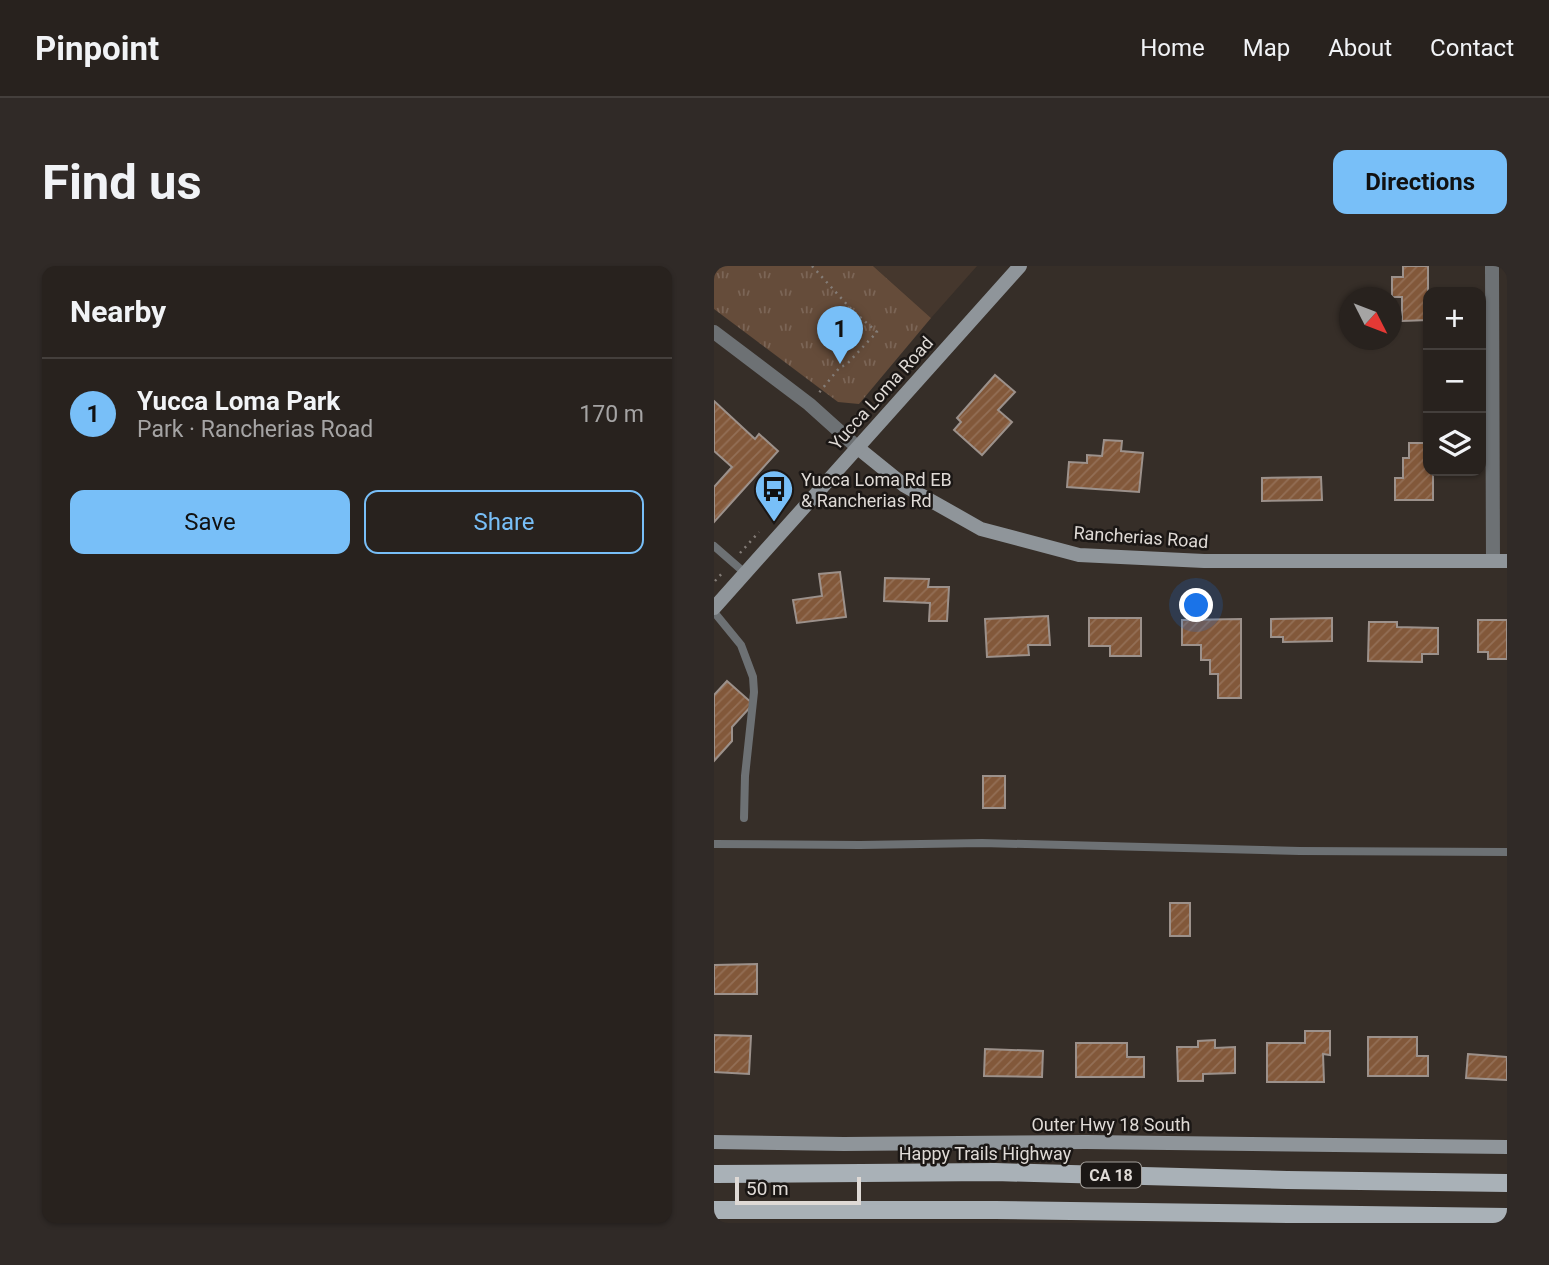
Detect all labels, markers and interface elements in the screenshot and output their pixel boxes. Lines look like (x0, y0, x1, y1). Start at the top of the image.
text: Pinpoint (35, 29, 159, 68)
text: Home (1140, 34, 1205, 62)
text: Map (1243, 34, 1290, 62)
text: About (1328, 34, 1392, 62)
text: Contact (1430, 34, 1514, 62)
button: Directions (1333, 150, 1507, 214)
text: Find us (42, 154, 202, 211)
north arrow (1339, 287, 1402, 350)
map controls (1423, 287, 1486, 476)
button: + (1423, 287, 1486, 350)
text: Nearby (70, 294, 166, 329)
pin: 1 (817, 306, 863, 364)
street label: Yucca Loma Road (825, 332, 937, 454)
button: − (1423, 350, 1486, 413)
text: Yucca Loma Park (137, 386, 340, 416)
text: 1 (86, 401, 100, 428)
text: 170 m (579, 401, 644, 428)
button: layers (1423, 413, 1486, 476)
text: Park · Rancherias Road (137, 416, 373, 443)
bus stop icon: Yucca Loma Rd EB & Rancherias Rd (753, 468, 795, 523)
place label: Yucca Loma Rd EB & Rancherias Rd (801, 469, 952, 511)
button: Save (70, 490, 350, 554)
button: Share (364, 490, 644, 554)
street label: Rancherias Road (1073, 522, 1209, 552)
your location (1179, 588, 1213, 622)
street label: Outer Hwy 18 South (1031, 1114, 1191, 1135)
street label: Happy Trails Highway (899, 1143, 1072, 1164)
road number: CA 18 (1081, 1163, 1141, 1188)
scale bar (735, 1174, 861, 1206)
text: 50 m (746, 1177, 789, 1200)

